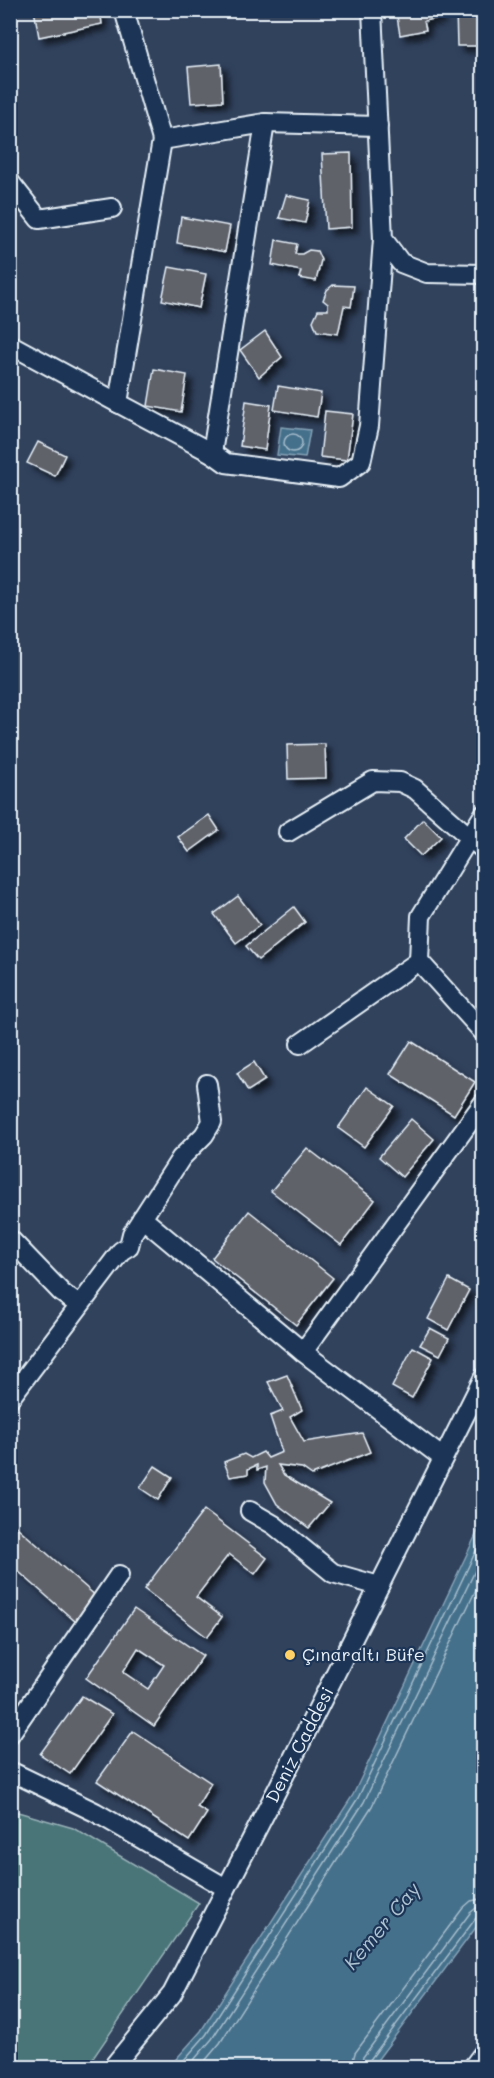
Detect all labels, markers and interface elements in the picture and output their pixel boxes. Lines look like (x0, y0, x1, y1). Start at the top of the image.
place label: Çınaraltı Büfe (302, 1642, 425, 1666)
marker: Çınaraltı Büfe (283, 1648, 297, 1662)
street label: Deniz Caddesi (260, 1682, 339, 1807)
water label: Kemer Cay (337, 1876, 426, 1974)

